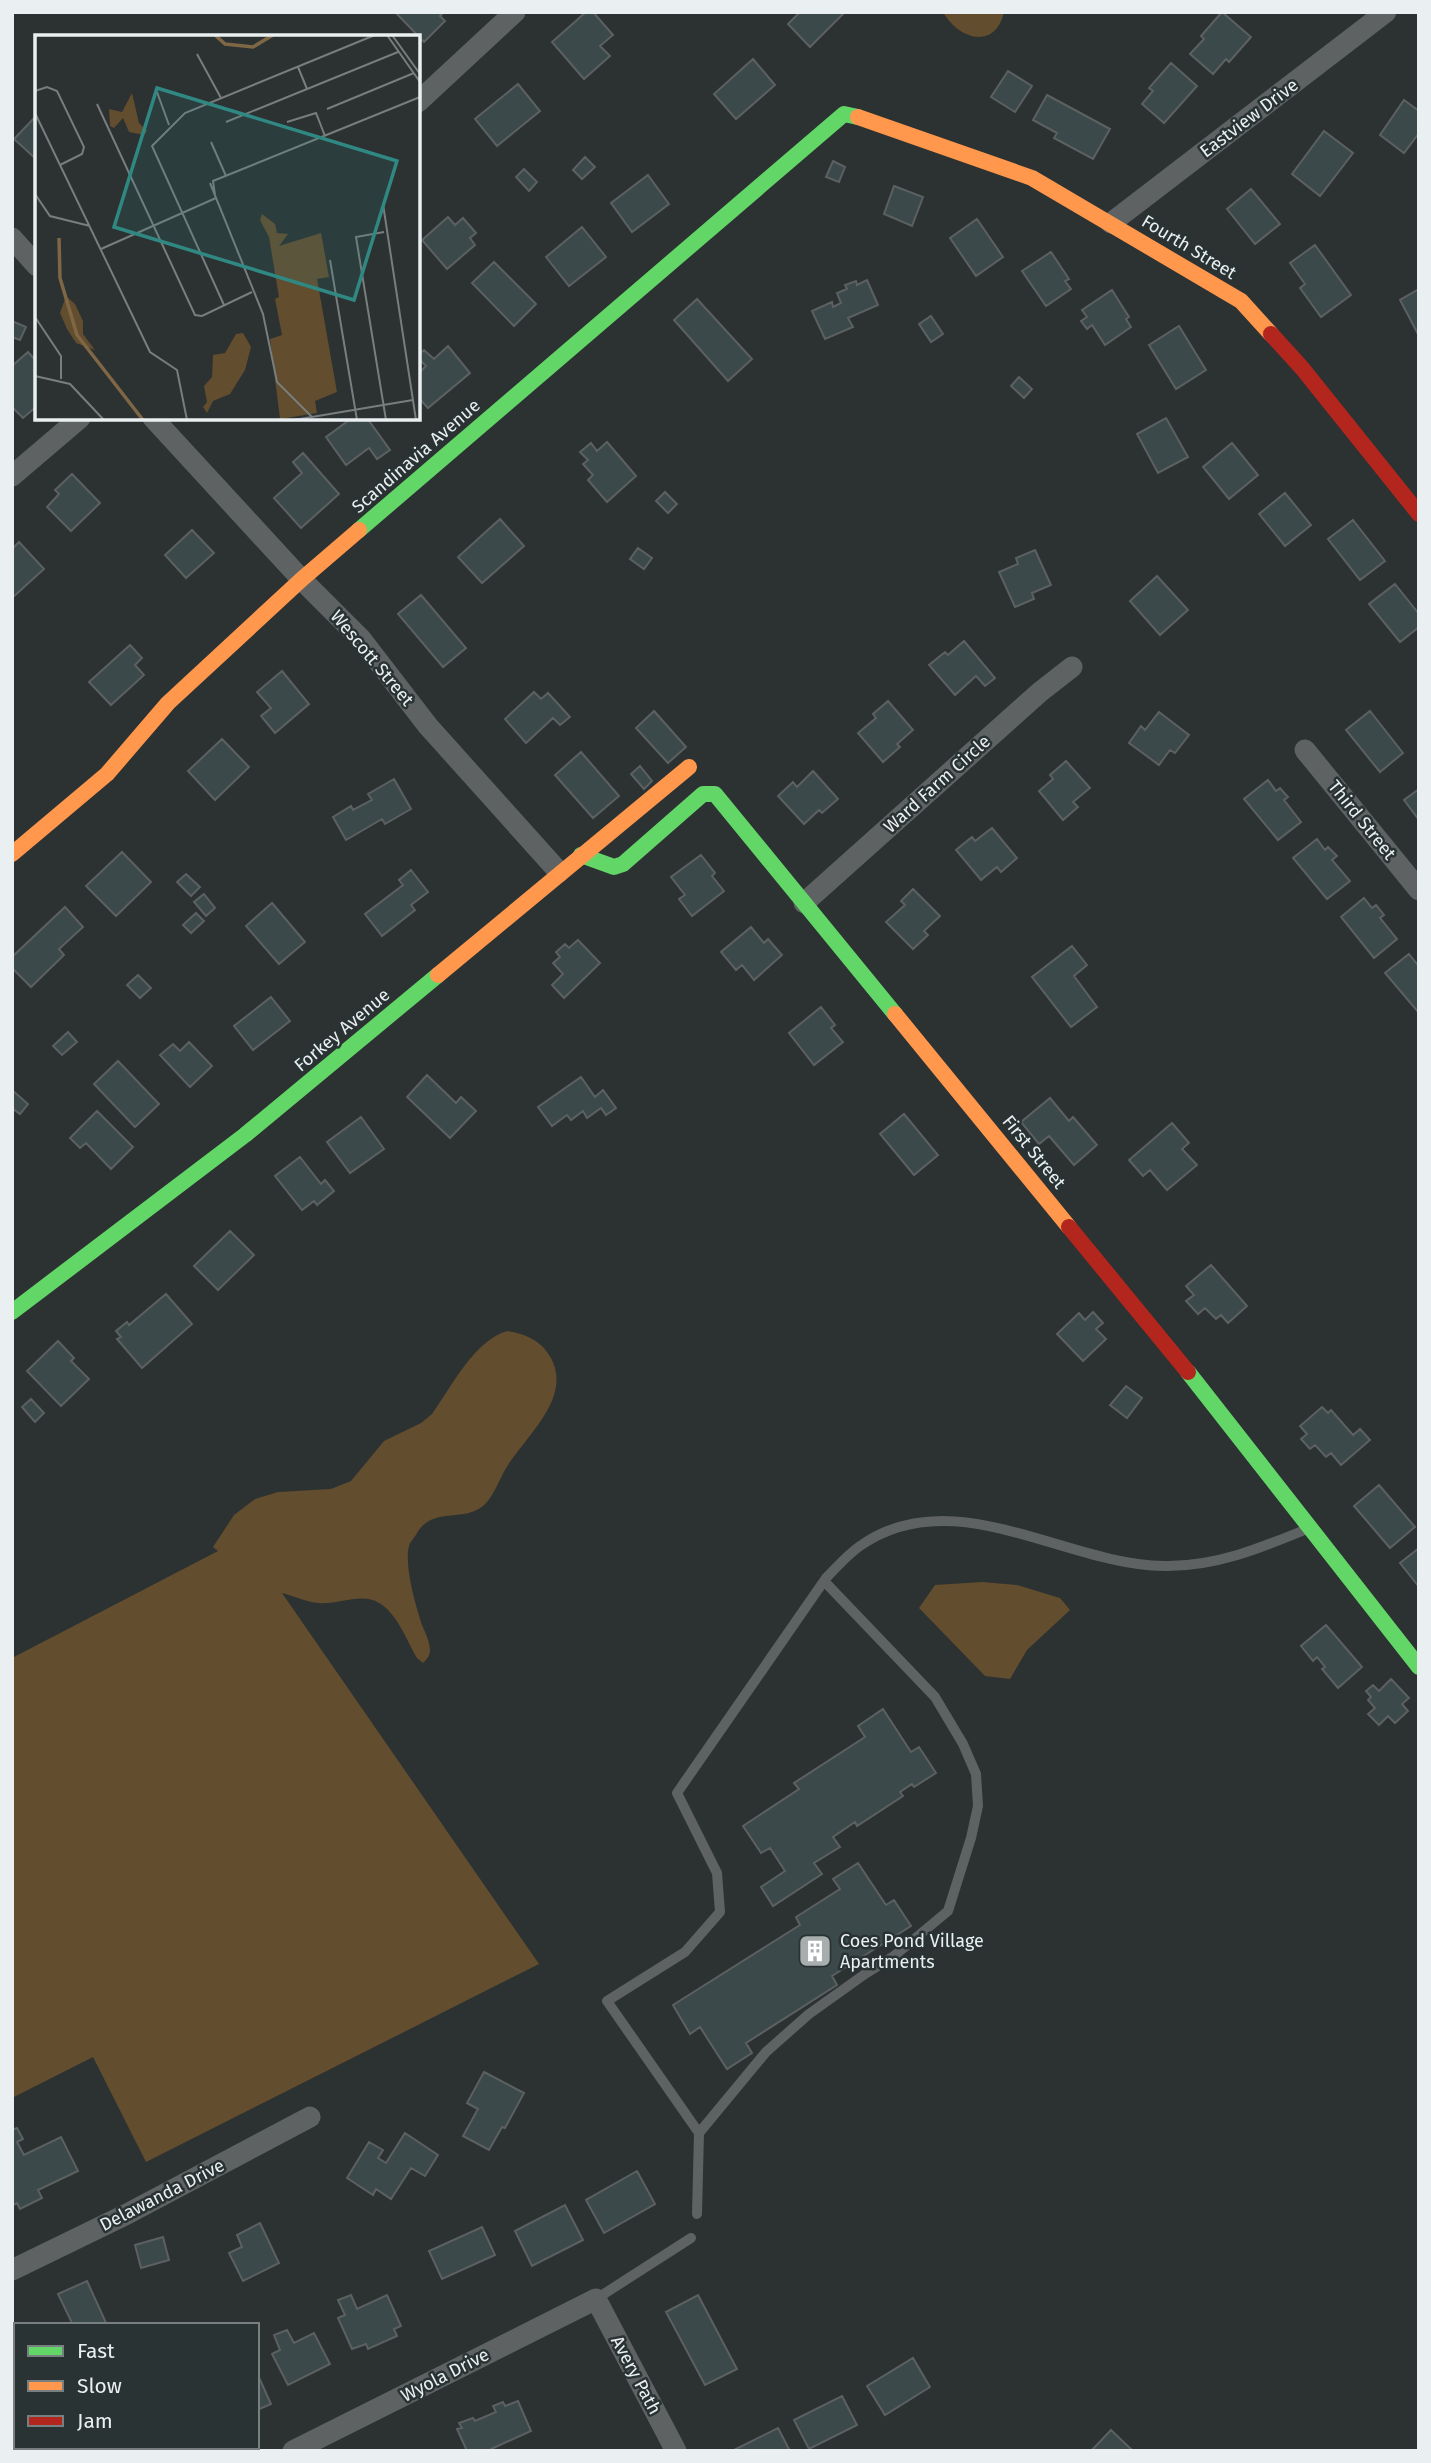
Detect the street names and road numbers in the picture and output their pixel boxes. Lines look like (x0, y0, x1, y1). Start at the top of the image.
street label: Eastview Drive (1195, 74, 1303, 162)
street label: Fourth Street (1138, 210, 1241, 284)
street label: Scandinavia Avenue (347, 394, 485, 518)
street label: Wescott Street (326, 606, 419, 711)
street label: Ward Farm Circle (879, 730, 995, 838)
street label: Third Street (1323, 776, 1401, 864)
street label: Forkey Avenue (290, 984, 394, 1076)
street label: First Street (998, 1111, 1071, 1194)
street label: Delawanda Drive (96, 2154, 228, 2236)
street label: Avery Path (606, 2332, 666, 2418)
street label: Wyola Drive (397, 2343, 493, 2407)

